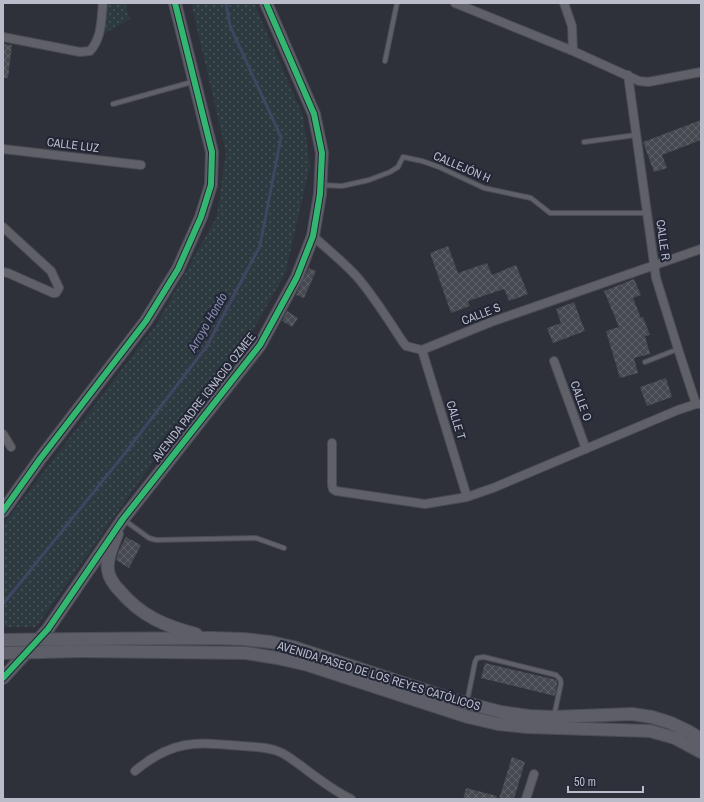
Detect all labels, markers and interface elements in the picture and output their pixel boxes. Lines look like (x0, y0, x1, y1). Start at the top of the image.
street label: CALLE LUZ (46, 134, 100, 156)
street label: CALLEJÓN H (431, 148, 493, 186)
street label: CALLE R (652, 219, 674, 261)
water label: Arroyo Hondo (183, 289, 231, 356)
street label: CALLE S (459, 299, 503, 329)
street label: AVENIDA PADRE IGNACIO OZMEE (148, 329, 260, 466)
street label: CALLE O (566, 379, 596, 424)
street label: CALLE T (443, 399, 469, 441)
street label: AVENIDA PASEO DE LOS REYES CATÓLICOS (275, 637, 483, 715)
scale bar (568, 768, 643, 794)
text: 50 m (574, 774, 596, 790)

